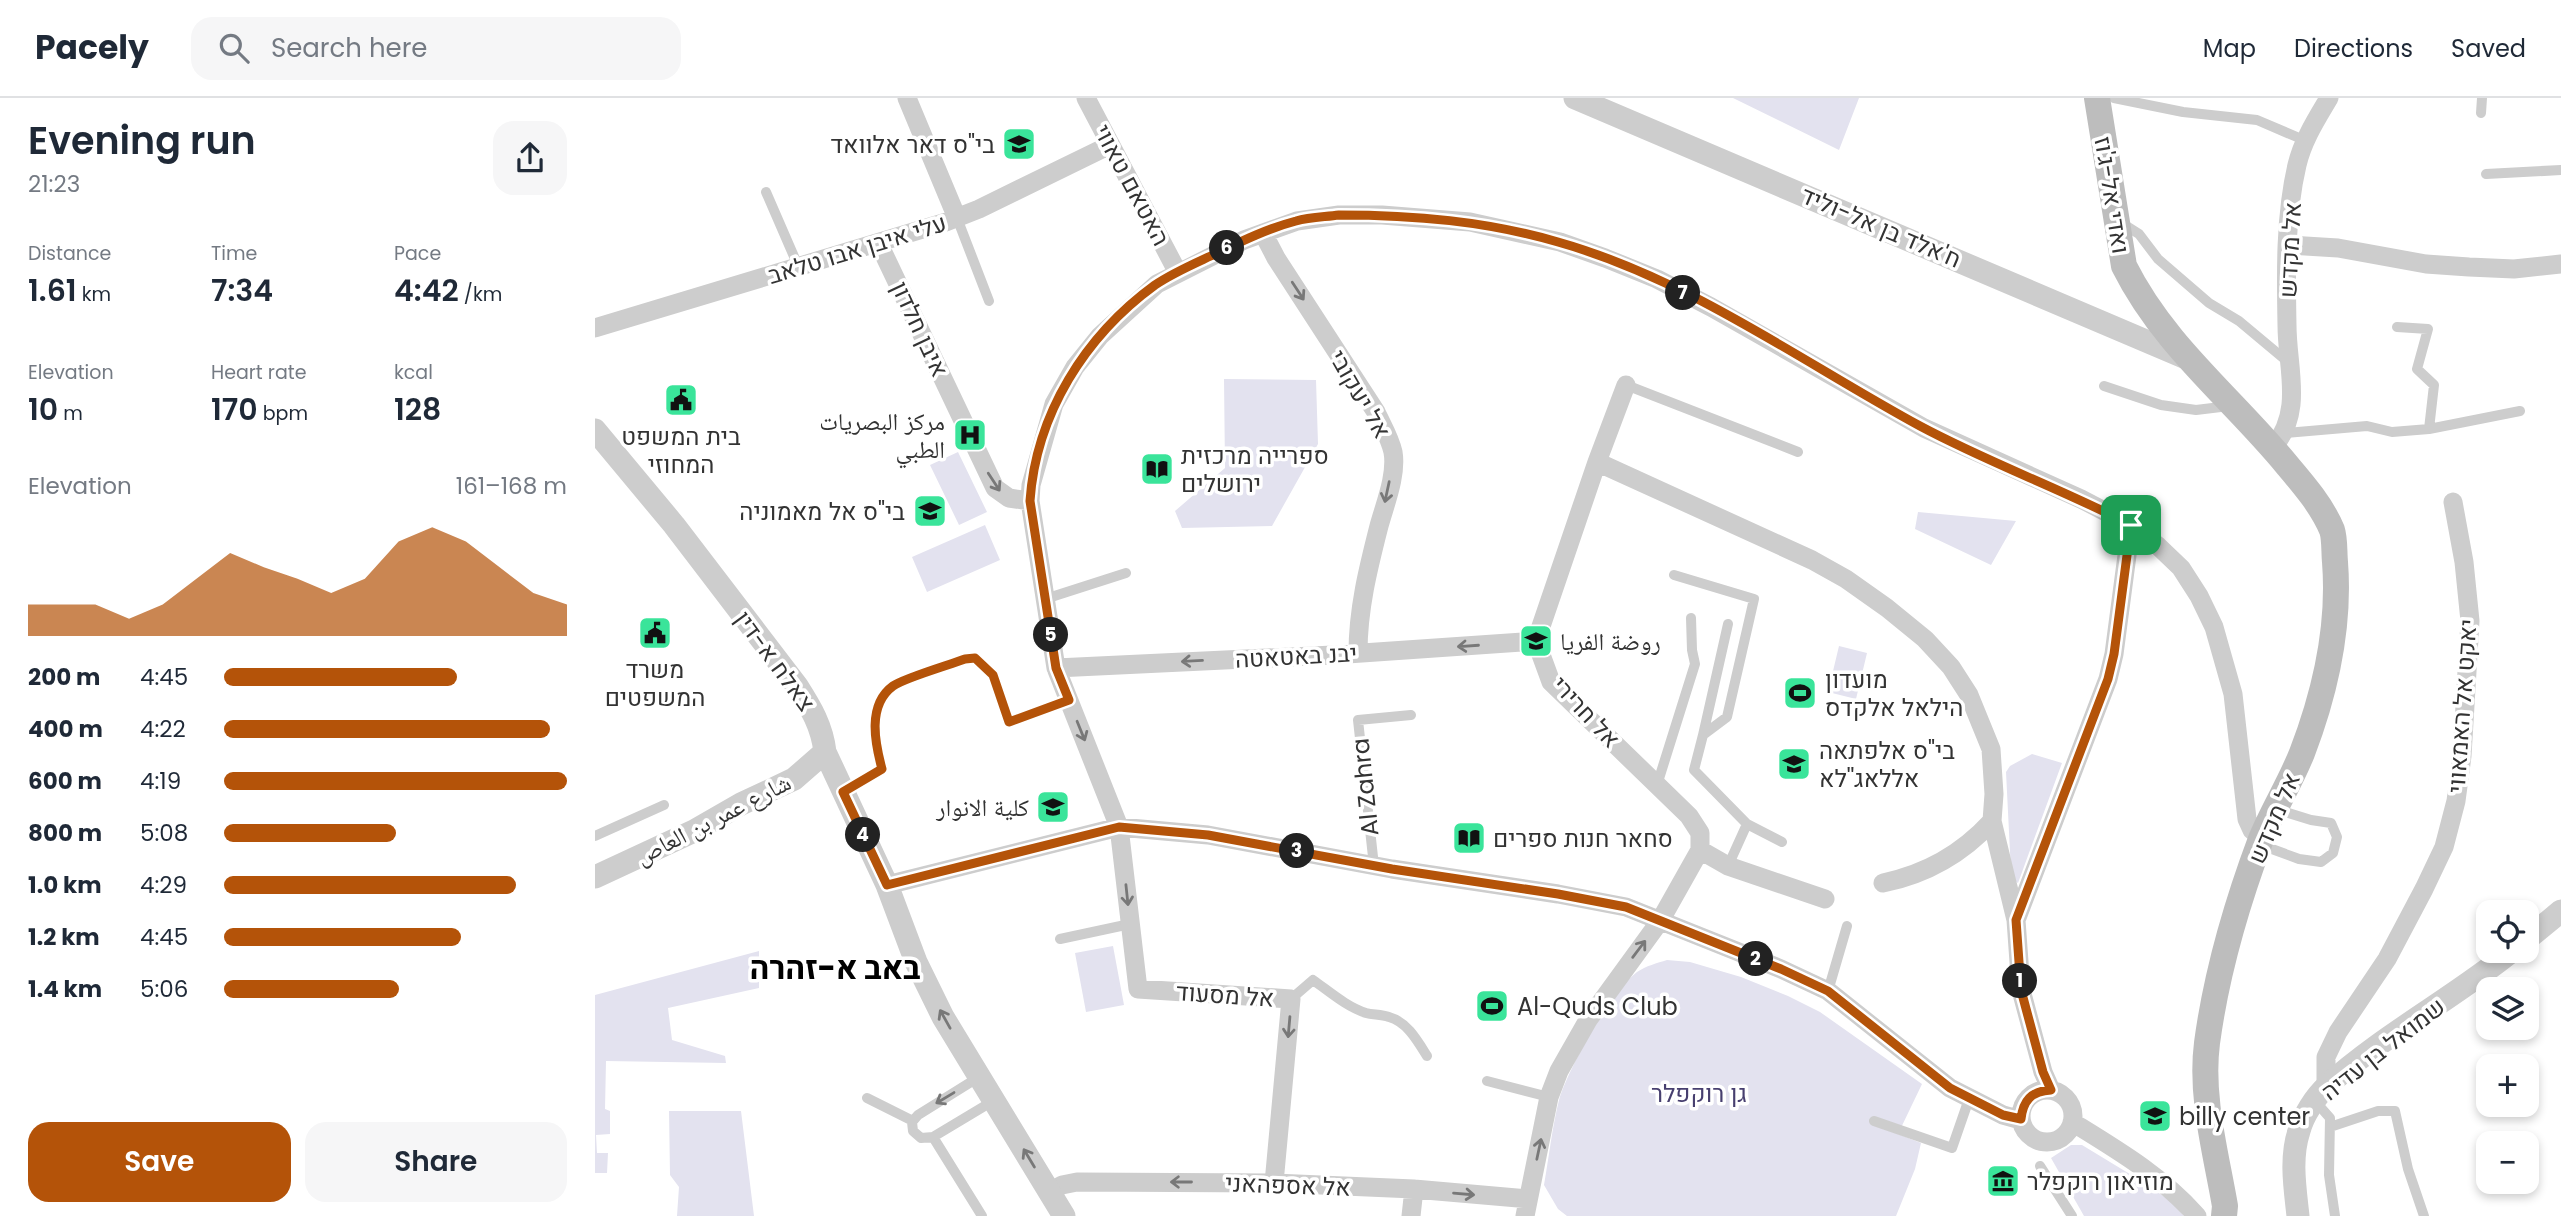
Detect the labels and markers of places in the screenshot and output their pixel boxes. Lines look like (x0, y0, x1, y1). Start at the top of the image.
school or university icon: בי"ס דאר אלוואד (1000, 125, 1038, 163)
place label: בי"ס דאר אלוואד (831, 128, 995, 161)
pin: 6 (1209, 230, 1245, 266)
pin: 7 (1665, 276, 1701, 310)
public building icon: בית המשפט המחוזי (662, 381, 700, 419)
place label: مركز البصريات الطبي (819, 405, 945, 469)
hospital icon: مركز البصريات الطبي (951, 416, 989, 454)
place label: בית המשפט המחוזי (621, 420, 741, 481)
place label: ספרייה מרכזית ירושלים (1181, 439, 1329, 500)
library icon: ספרייה מרכזית ירושלים (1138, 450, 1176, 488)
school or university icon: בי"ס אל מאמוניה (911, 492, 949, 530)
place label: בי"ס אל מאמוניה (739, 495, 905, 528)
pin (2101, 495, 2161, 555)
public building icon: משרד המשפטים (636, 614, 674, 652)
pin: 5 (1033, 618, 1069, 652)
school or university icon: روضة الفريا (1517, 622, 1555, 660)
place label: روضة الفريا (1560, 625, 1661, 658)
place label: משרד המשפטים (605, 653, 705, 714)
place label: מועדון הילאל אלקדס (1825, 663, 1963, 724)
sports icon: מועדון הילאל אלקדס (1781, 674, 1819, 712)
place label: בי"ס אלפתאה אללאג''לא (1819, 734, 1955, 795)
school or university icon: בי"ס אלפתאה אללאג''לא (1775, 745, 1813, 783)
school or university icon: كلية الانوار (1034, 788, 1072, 826)
place label: كلية الانوار (935, 791, 1029, 824)
pin: 4 (845, 818, 881, 852)
library icon: סחאר חנות ספרים (1450, 819, 1488, 857)
place label: סחאר חנות ספרים (1493, 822, 1673, 855)
pin: 3 (1279, 834, 1315, 868)
pin: 2 (1739, 942, 1773, 976)
pin: 1 (2003, 964, 2037, 998)
sports icon: Al-Quds Club (1473, 987, 1511, 1025)
place label: Al-Quds Club (1517, 990, 1678, 1023)
school or university icon: billy center (2136, 1097, 2174, 1135)
place label: billy center (2179, 1100, 2310, 1133)
museum icon: מוזיאון רוקפלר (1984, 1162, 2022, 1200)
place label: מוזיאון רוקפלר (2027, 1165, 2174, 1198)

